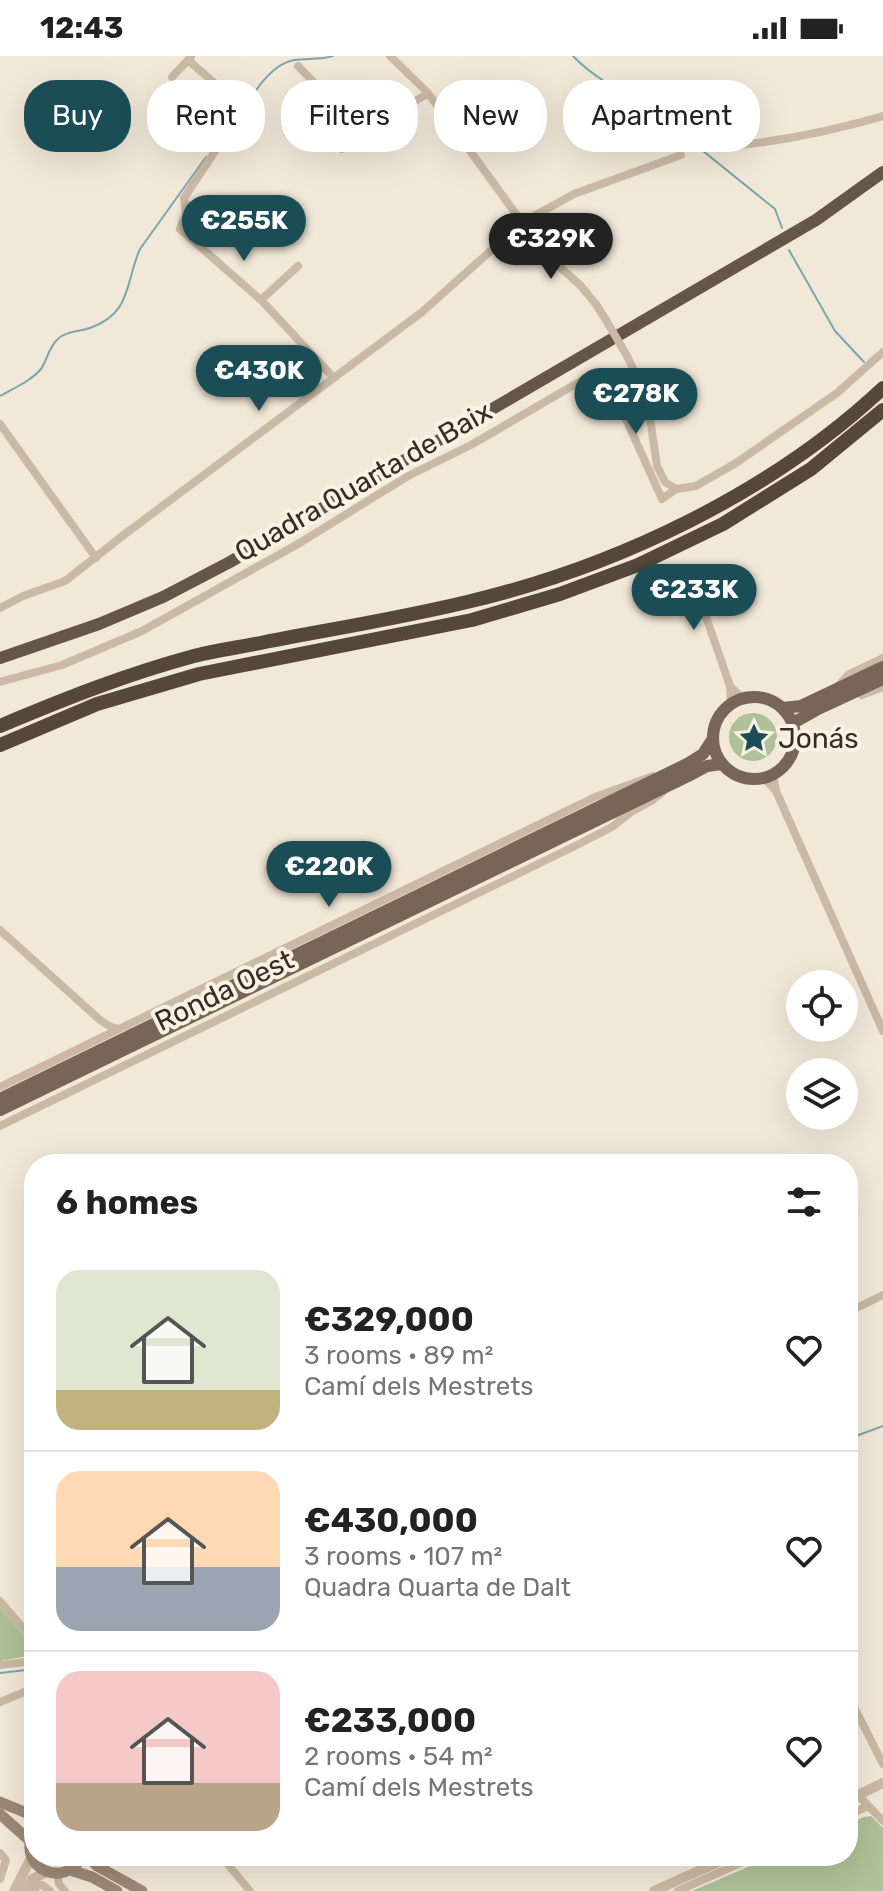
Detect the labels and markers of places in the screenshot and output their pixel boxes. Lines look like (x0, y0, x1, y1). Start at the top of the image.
pin: €255K (188, 195, 300, 263)
pin: €329K (495, 213, 607, 281)
pin: €430K (203, 345, 315, 413)
pin: €278K (580, 368, 692, 436)
pin: €233K (638, 564, 750, 632)
place icon: Jonás (737, 721, 771, 755)
place label: Jonás (778, 722, 859, 755)
pin: €220K (273, 841, 385, 909)

